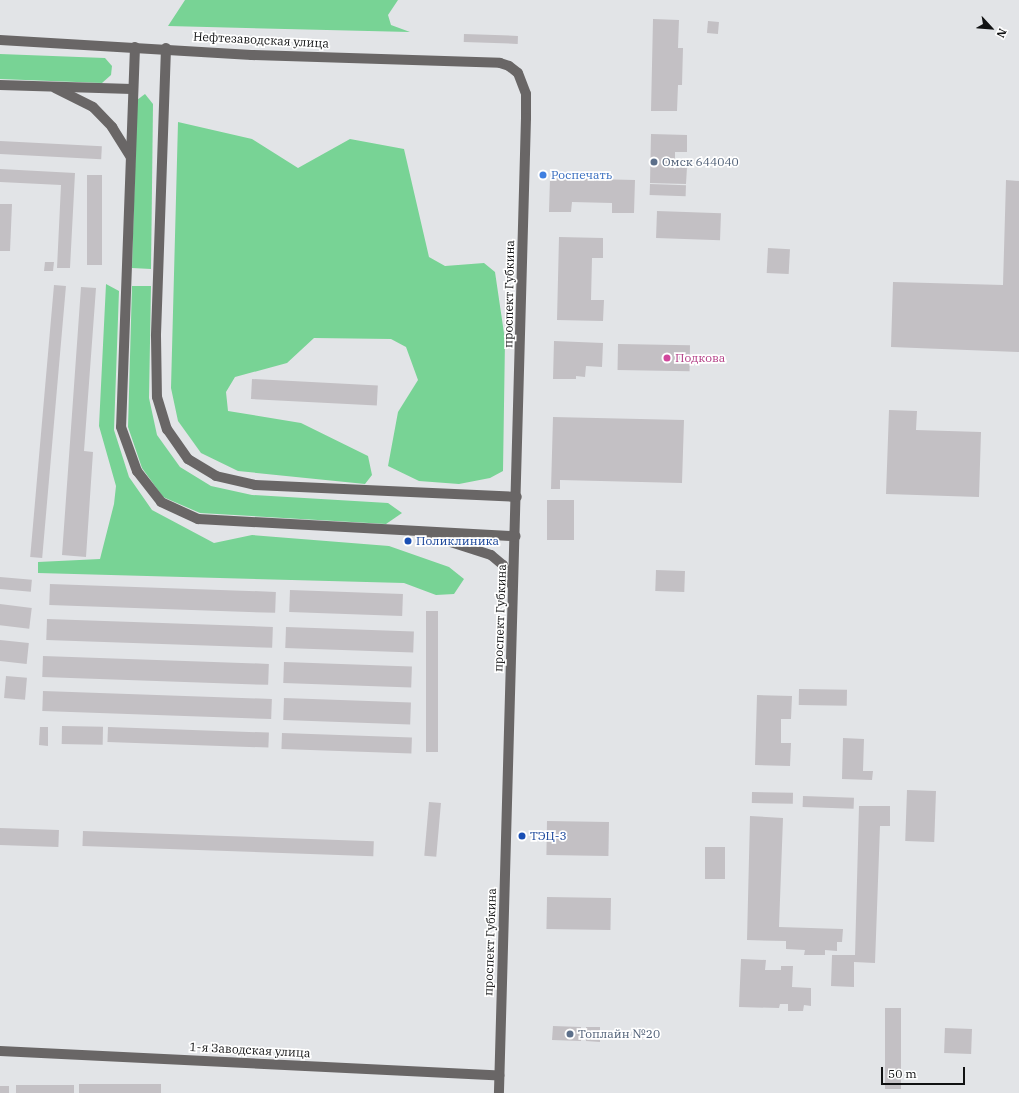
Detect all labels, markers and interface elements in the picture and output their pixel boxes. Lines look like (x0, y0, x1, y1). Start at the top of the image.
north arrow (971, 8, 1011, 48)
text: N (994, 26, 1010, 40)
street label: Нефтезаводская улица (193, 29, 329, 51)
place label: Омск 644040 (662, 155, 739, 169)
marker: Омск 644040 (649, 157, 659, 167)
place label: Роспечать (551, 168, 612, 182)
marker: Роспечать (538, 170, 548, 180)
street label: проспект Губкина (501, 240, 517, 348)
place label: Подкова (675, 351, 725, 365)
marker: Подкова (662, 353, 672, 363)
place label: Поликлиника (416, 534, 499, 548)
marker: Поликлиника (403, 536, 413, 546)
street label: проспект Губкина (491, 564, 509, 672)
place label: ТЭЦ-3 (530, 829, 567, 843)
marker: ТЭЦ-3 (517, 831, 527, 841)
street label: проспект Губкина (481, 888, 499, 996)
place label: Топлайн №20 (578, 1027, 660, 1041)
marker: Топлайн №20 (565, 1029, 575, 1039)
street label: 1-я Заводская улица (189, 1040, 311, 1060)
scale bar (883, 1059, 967, 1085)
text: 50 m (888, 1066, 917, 1081)

